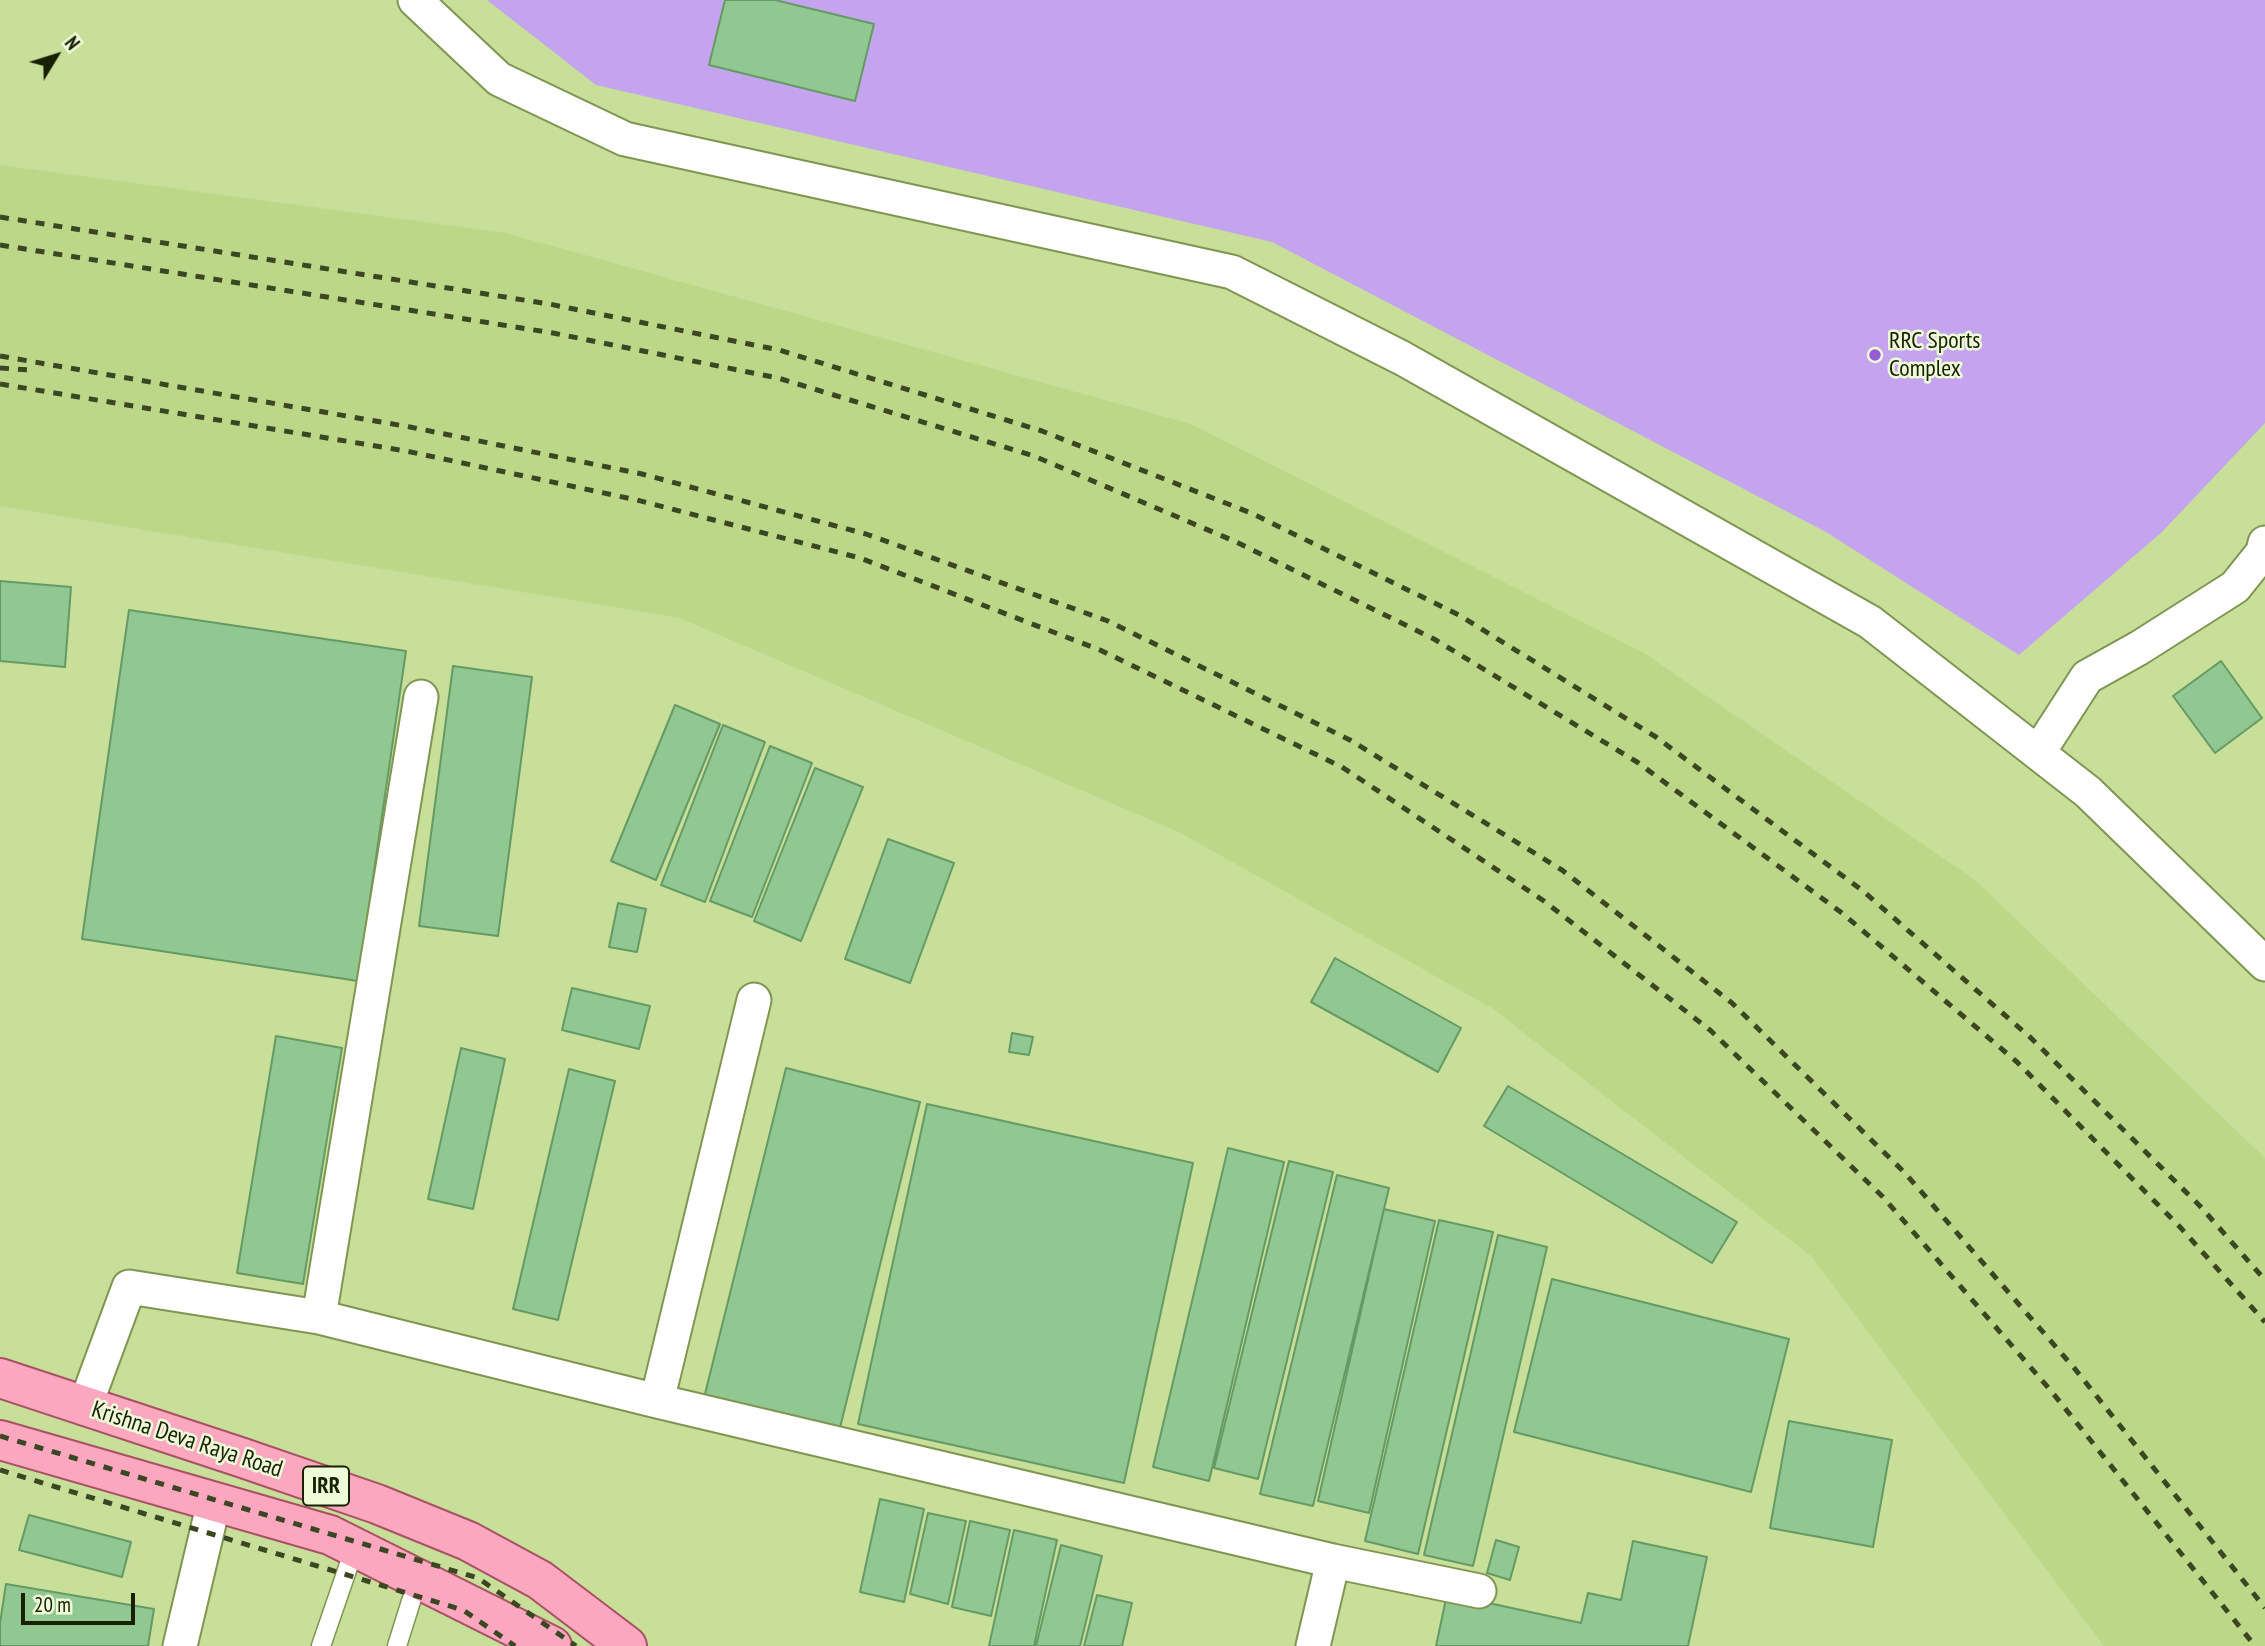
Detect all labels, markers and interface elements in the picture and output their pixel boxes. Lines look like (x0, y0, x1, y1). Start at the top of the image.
north arrow (21, 21, 91, 91)
text: N (60, 32, 85, 54)
place label: RRC Sports Complex (1889, 327, 1980, 383)
marker: RRC Sports Complex (1867, 347, 1883, 363)
street label: Krishna Deva Raya Road (88, 1396, 286, 1484)
road number: IRR (303, 1466, 349, 1506)
scale bar (24, 1580, 138, 1624)
text: 20 m (34, 1591, 71, 1618)

